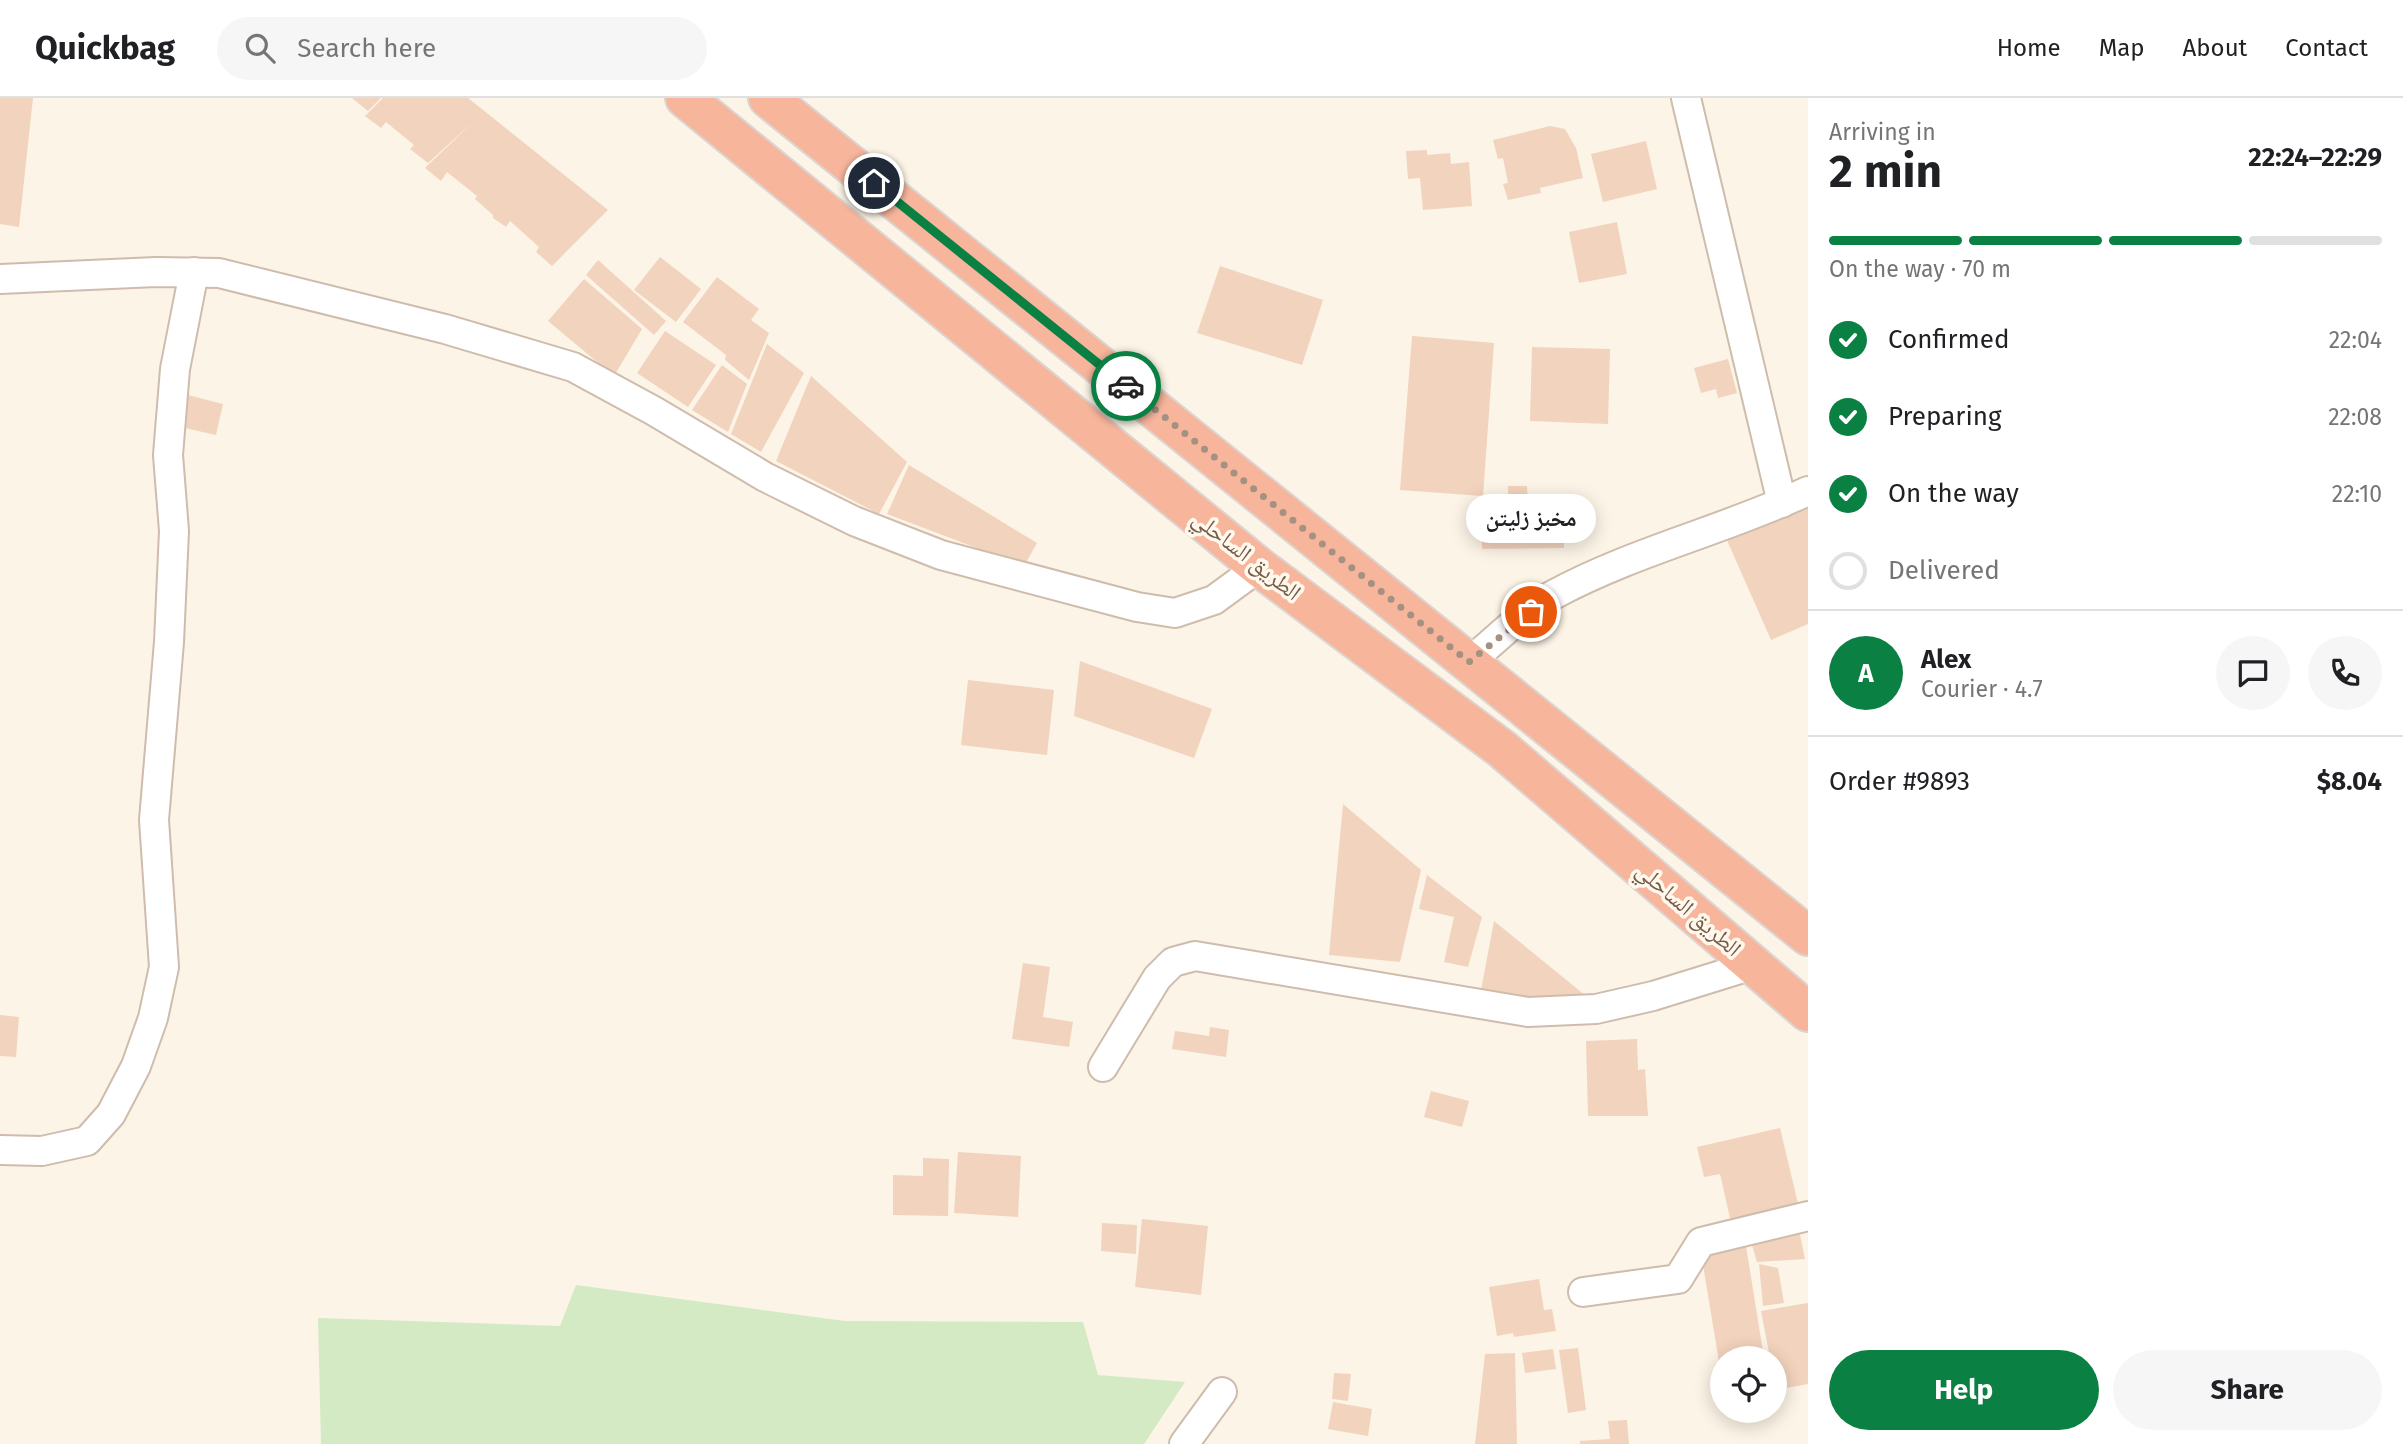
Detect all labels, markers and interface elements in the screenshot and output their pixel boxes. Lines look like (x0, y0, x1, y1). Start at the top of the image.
search box (217, 17, 707, 80)
text: Quickbag (35, 28, 175, 68)
icon: search (241, 29, 279, 67)
text: Search here (297, 33, 436, 64)
text: Home (1997, 34, 2061, 62)
text: Map (2099, 34, 2145, 62)
text: About (2183, 34, 2247, 62)
text: Contact (2285, 34, 2368, 62)
text: Arriving in (1829, 118, 1936, 146)
text: 22:24–22:29 (2248, 142, 2382, 173)
text: 2 min (1829, 144, 1942, 199)
pin (844, 153, 904, 213)
icon: home (855, 164, 893, 202)
text: On the way · 70 m (1829, 255, 2011, 283)
icon: check (1829, 321, 1867, 359)
text: Confirmed (1888, 324, 2009, 355)
text: 22:04 (2329, 326, 2382, 354)
courier (1091, 351, 1161, 421)
icon: car (1107, 367, 1145, 405)
icon: check (1829, 398, 1867, 436)
text: Preparing (1888, 401, 2001, 432)
text: 22:08 (2328, 403, 2382, 431)
icon: check (1829, 475, 1867, 513)
text: On the way (1888, 478, 2019, 509)
text: 22:10 (2332, 480, 2382, 508)
callout: مخبز زليتن (1466, 493, 1596, 542)
street label: الطريق الساحلي (1184, 504, 1307, 610)
text: مخبز زليتن (1485, 504, 1577, 532)
text: Delivered (1888, 555, 2000, 586)
pin (1501, 582, 1561, 642)
icon: bag (1512, 593, 1550, 631)
button: chat (2216, 636, 2290, 710)
button: phone (2308, 636, 2382, 710)
text: Alex (1921, 644, 1971, 675)
text: A (1858, 658, 1874, 689)
text: Courier · 4.7 (1921, 675, 2043, 703)
text: Order #9893 (1829, 766, 1970, 797)
text: $8.04 (2317, 766, 2382, 797)
street label: الطريق الساحلي (1627, 856, 1747, 966)
map controls (1710, 1346, 1787, 1423)
button: locate (1710, 1346, 1787, 1423)
button: Help (1829, 1350, 2099, 1430)
button: Share (2113, 1350, 2382, 1430)

